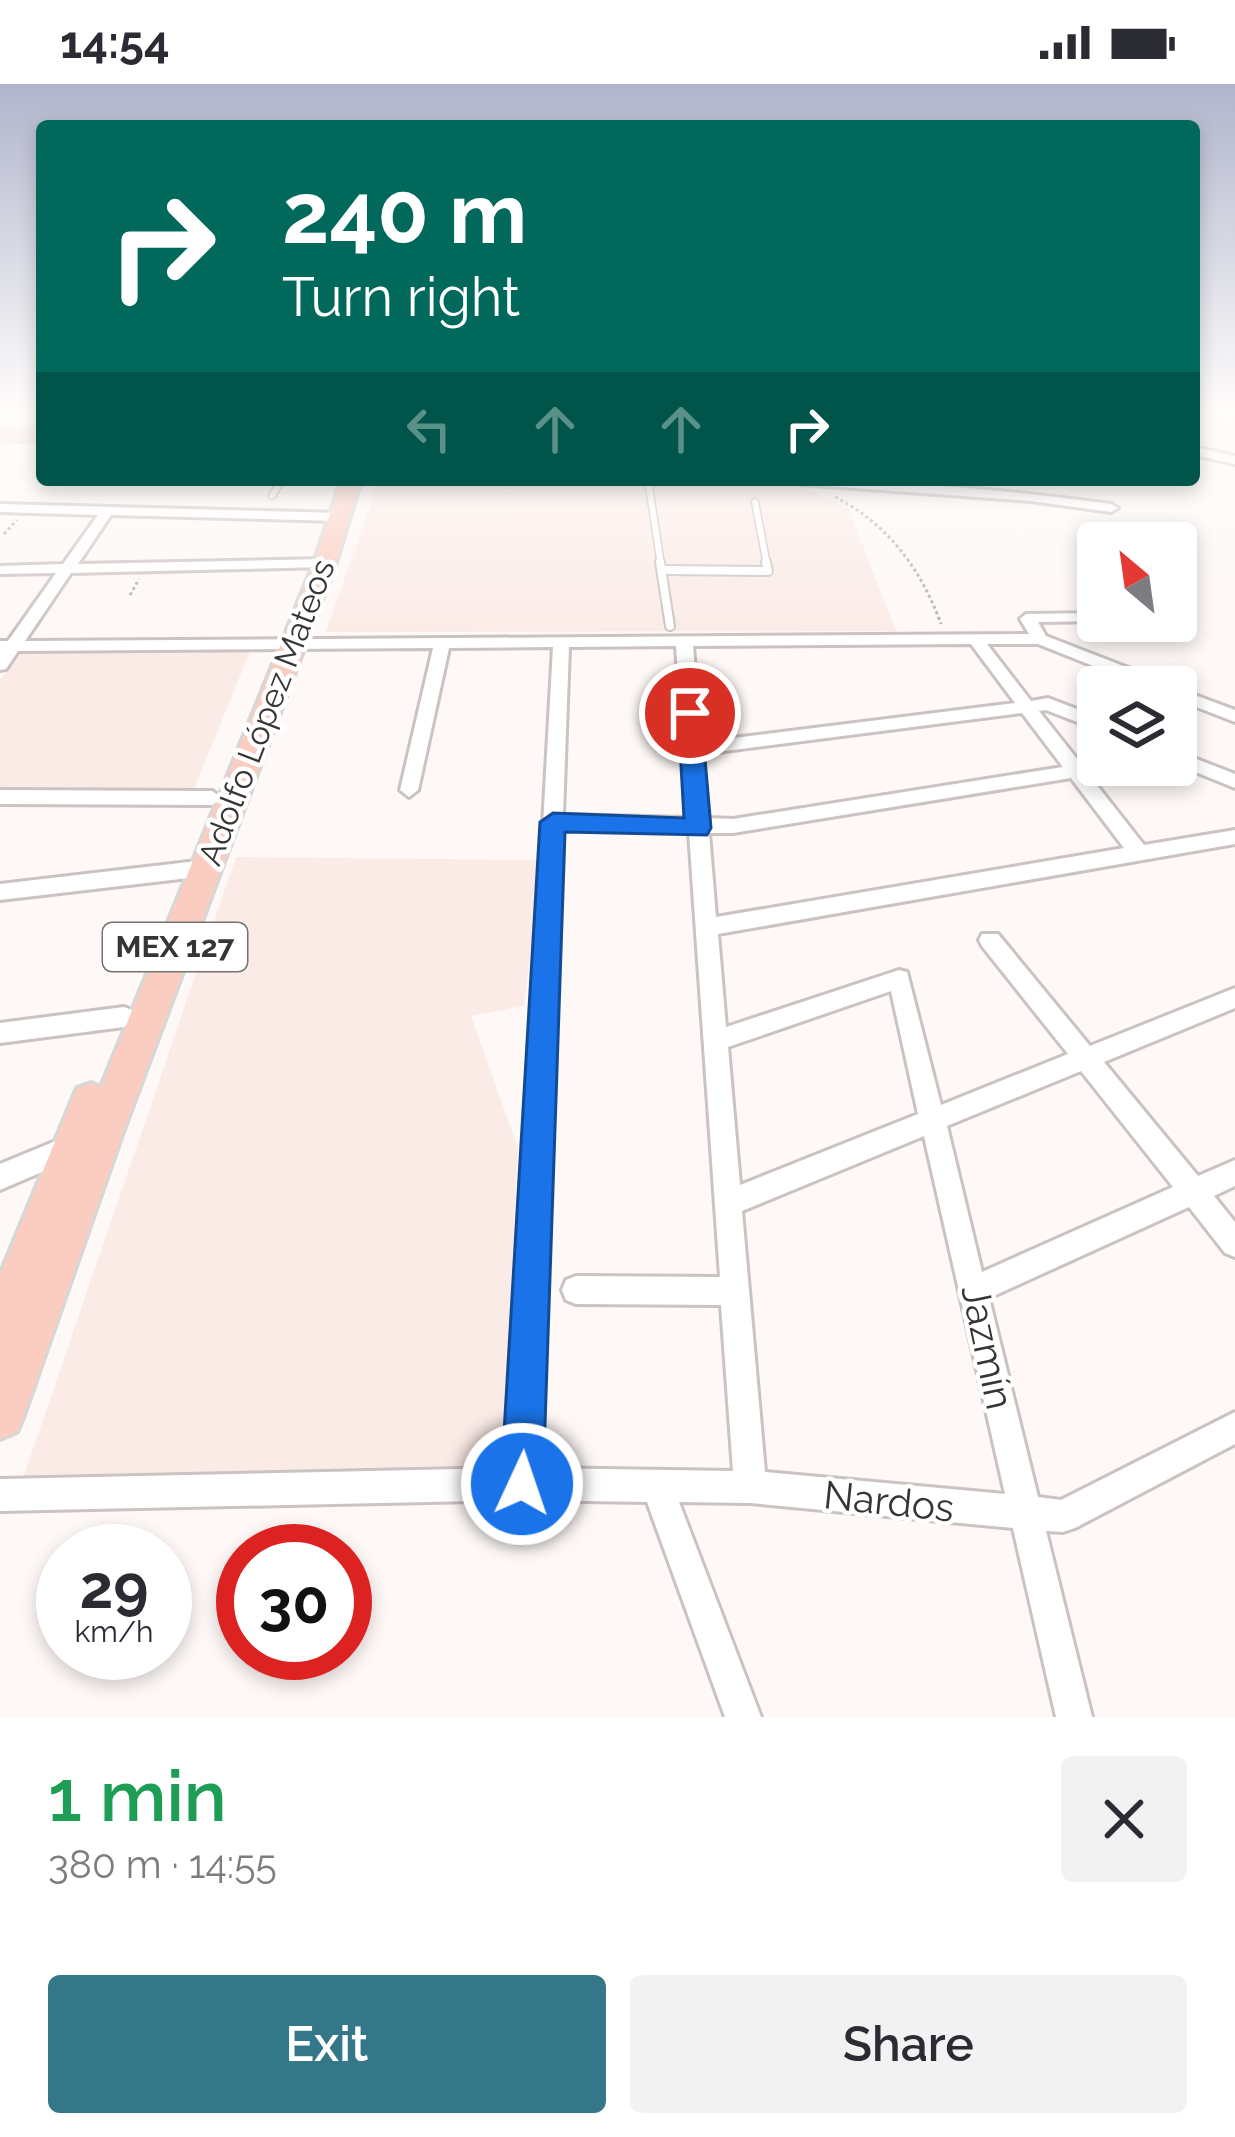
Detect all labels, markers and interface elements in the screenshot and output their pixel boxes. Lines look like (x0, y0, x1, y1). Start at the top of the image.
text: 14:54 (60, 16, 170, 69)
text: 240 m (282, 164, 527, 263)
icon: right (84, 168, 240, 324)
text: Turn right (282, 265, 520, 329)
icon: left (396, 396, 462, 462)
icon: ahead (522, 396, 588, 462)
icon: ahead (648, 396, 714, 462)
icon: right (774, 396, 840, 462)
north arrow (1077, 522, 1197, 642)
map controls (1077, 522, 1197, 786)
street label: Adolfo López Mateos (190, 554, 343, 871)
pin (639, 662, 741, 764)
button: layers (1077, 666, 1197, 786)
icon: arrive (657, 680, 723, 746)
road number: MEX 127 (103, 923, 247, 971)
street label: Jazmín (952, 1281, 1024, 1413)
position arrow (459, 1421, 585, 1547)
street label: Nardos (822, 1471, 956, 1531)
speed limit sign: 30 (216, 1524, 372, 1680)
text: 29 (79, 1552, 149, 1622)
text: km/h (74, 1614, 154, 1649)
text: 1 min (48, 1753, 227, 1838)
button: close (1061, 1756, 1187, 1882)
text: 380 m · 14:55 (48, 1841, 277, 1887)
button: Exit (48, 1975, 606, 2113)
button: Share (630, 1975, 1187, 2113)

